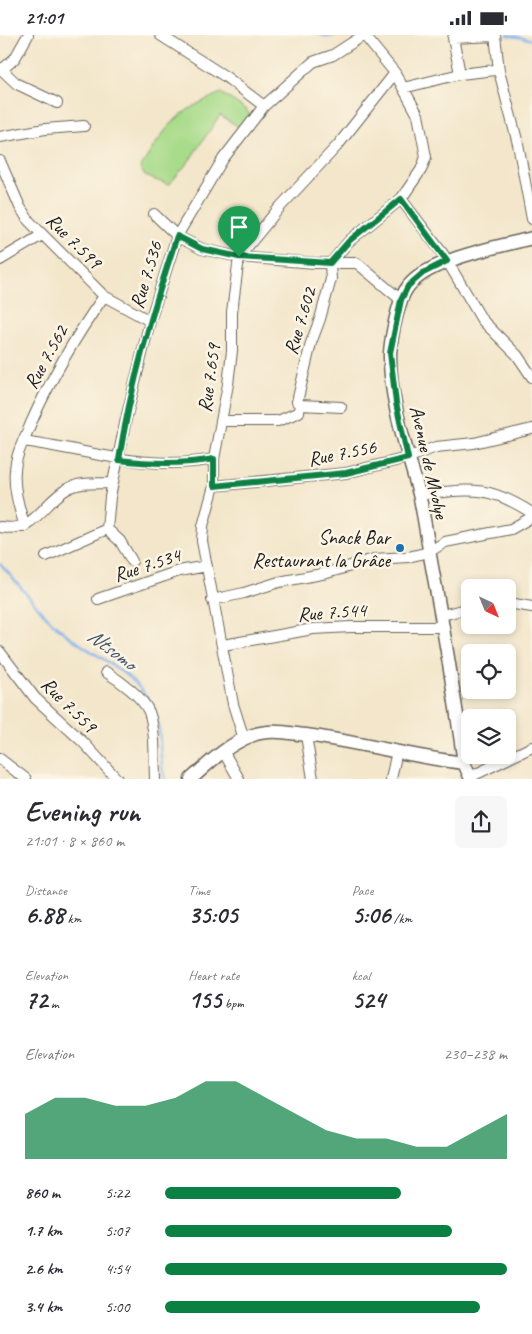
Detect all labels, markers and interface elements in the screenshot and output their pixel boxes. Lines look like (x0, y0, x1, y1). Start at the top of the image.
text: 21:01 (25, 6, 63, 30)
pin (218, 206, 260, 257)
street label: Rue 7.599 (41, 208, 109, 276)
icon: arrive (225, 213, 253, 241)
street label: Rue 7.536 (124, 237, 168, 312)
street label: Rue 7.602 (278, 283, 323, 358)
street label: Rue 7.562 (18, 319, 75, 393)
street label: Rue 7.659 (192, 340, 226, 414)
street label: Avenue de Mvolye (404, 403, 454, 522)
street label: Rue 7.556 (306, 434, 379, 472)
place label: Snack Bar Restaurant la Grâce (252, 525, 392, 573)
street label: Rue 7.534 (110, 542, 185, 588)
marker: Snack Bar Restaurant la Grâce (394, 542, 406, 554)
north arrow (461, 579, 516, 634)
map controls (461, 579, 516, 764)
street label: Rue 7.544 (297, 597, 369, 627)
water label: Ntsomo (83, 622, 144, 678)
button: locate (461, 644, 516, 699)
street label: Rue 7.559 (36, 672, 104, 740)
button: layers (461, 709, 516, 764)
text: Evening run (25, 794, 140, 829)
button: share (455, 796, 507, 848)
text: 21:01 · 8 × 860 m (25, 831, 124, 851)
text: Distance (25, 882, 67, 899)
text: Time (188, 882, 210, 899)
text: Pace (352, 882, 373, 899)
text: 6.88 (25, 899, 64, 931)
text: 35:05 (188, 899, 237, 931)
text: 5:06 (352, 899, 390, 931)
text: km (64, 910, 81, 927)
text: /km (390, 910, 412, 927)
text: Elevation (25, 967, 68, 984)
text: Heart rate (188, 967, 239, 984)
text: kcal (352, 967, 370, 984)
text: 72 (25, 984, 47, 1016)
text: 155 (188, 984, 221, 1016)
text: 524 (352, 984, 385, 1016)
text: m (47, 995, 59, 1012)
text: bpm (221, 995, 244, 1012)
text: Elevation (25, 1044, 74, 1064)
text: 230–238 m (444, 1044, 507, 1064)
text: 860 m (25, 1183, 60, 1203)
text: 5:22 (105, 1183, 130, 1203)
text: 1.7 km (25, 1221, 62, 1241)
text: 5:07 (105, 1221, 130, 1241)
text: 2.6 km (25, 1259, 63, 1279)
text: 4:54 (105, 1259, 130, 1279)
text: 3.4 km (25, 1297, 62, 1317)
text: 5:00 (105, 1297, 130, 1317)

